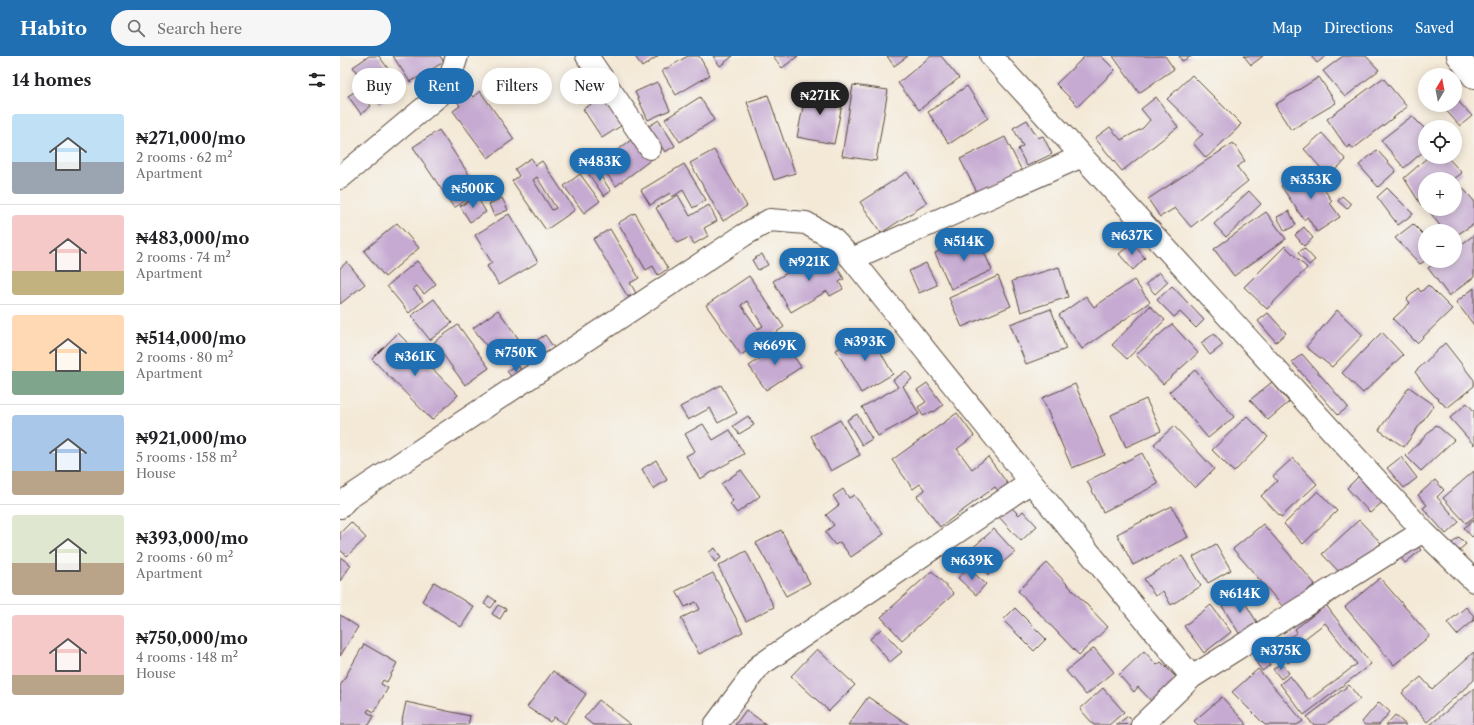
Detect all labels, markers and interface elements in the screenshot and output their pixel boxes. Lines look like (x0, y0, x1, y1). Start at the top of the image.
search box (111, 10, 391, 46)
text: Habito (20, 17, 87, 40)
icon: search (125, 17, 147, 39)
text: Search here (157, 19, 242, 38)
text: Map (1272, 19, 1302, 37)
text: Directions (1324, 19, 1393, 37)
text: Saved (1415, 19, 1454, 37)
chip: Buy (352, 68, 406, 104)
chip: Rent (414, 68, 474, 104)
chip: Filters (482, 68, 552, 104)
chip: New (560, 68, 619, 104)
north arrow (1418, 68, 1462, 112)
map controls (1418, 68, 1462, 268)
icon: filters (306, 69, 328, 91)
text: 14 homes (12, 70, 91, 90)
pin: ₦271K (792, 82, 848, 116)
text: ₦271K (800, 87, 840, 103)
button: locate (1418, 120, 1462, 164)
text: ₦271,000/mo (136, 128, 246, 148)
icon: home (44, 130, 92, 178)
pin: ₦483K (572, 148, 628, 182)
text: 2 rooms · 62 m² (136, 149, 233, 165)
text: ₦483K (579, 153, 621, 169)
text: Apartment (136, 165, 203, 181)
pin: ₦353K (1283, 166, 1339, 200)
text: ₦353K (1290, 171, 1332, 187)
button: + (1418, 172, 1462, 216)
pin: ₦500K (445, 175, 501, 209)
text: ₦500K (451, 180, 495, 196)
pin: ₦637K (1104, 222, 1160, 256)
button: − (1418, 224, 1462, 268)
text: ₦637K (1111, 227, 1153, 243)
text: ₦483,000/mo (136, 228, 249, 248)
pin: ₦514K (936, 228, 992, 262)
icon: home (44, 231, 92, 279)
text: ₦514K (944, 233, 984, 249)
pin: ₦921K (781, 248, 837, 282)
text: 2 rooms · 74 m² (136, 249, 231, 265)
text: ₦921K (788, 253, 830, 269)
text: Apartment (136, 265, 203, 281)
text: ₦514,000/mo (136, 328, 246, 348)
pin: ₦393K (837, 328, 893, 362)
icon: home (44, 331, 92, 379)
pin: ₦669K (747, 332, 803, 366)
text: ₦393K (844, 333, 886, 349)
text: ₦669K (753, 337, 797, 353)
pin: ₦750K (488, 339, 544, 373)
pin: ₦361K (387, 343, 443, 377)
text: ₦750K (495, 344, 537, 360)
text: ₦361K (395, 348, 435, 364)
text: 2 rooms · 80 m² (136, 349, 233, 365)
text: Apartment (136, 365, 203, 381)
text: ₦921,000/mo (136, 428, 247, 448)
icon: home (44, 431, 92, 479)
text: 5 rooms · 158 m² (136, 449, 237, 465)
text: House (136, 465, 176, 481)
text: ₦393,000/mo (136, 528, 248, 548)
icon: home (44, 531, 92, 579)
pin: ₦639K (944, 547, 1000, 581)
text: 2 rooms · 60 m² (136, 549, 233, 565)
text: ₦639K (951, 552, 993, 568)
text: Apartment (136, 565, 203, 581)
pin: ₦614K (1212, 580, 1268, 614)
text: ₦614K (1219, 585, 1261, 601)
text: ₦750,000/mo (136, 628, 248, 648)
icon: home (44, 631, 92, 679)
pin: ₦375K (1253, 637, 1309, 671)
text: ₦375K (1261, 642, 1301, 658)
text: 4 rooms · 148 m² (136, 649, 238, 665)
text: House (136, 665, 176, 681)

